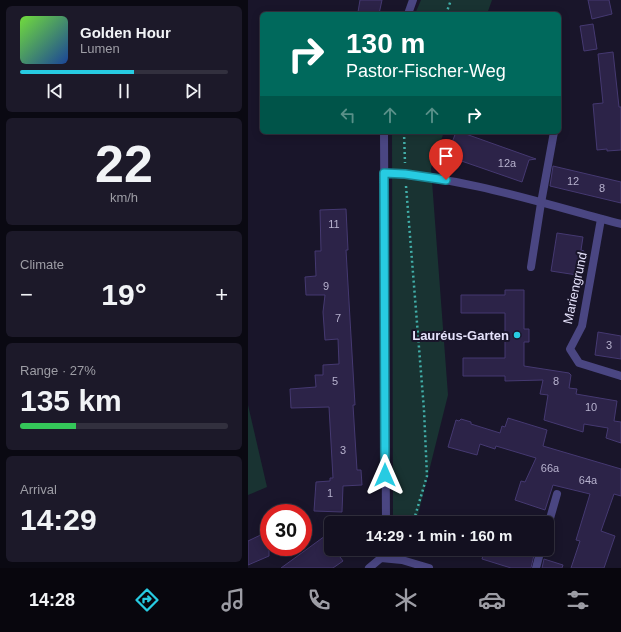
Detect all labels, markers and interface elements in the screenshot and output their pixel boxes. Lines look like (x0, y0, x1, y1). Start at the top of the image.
text: Golden Hour (80, 24, 171, 41)
icon: right (280, 28, 332, 80)
text: 130 m (346, 28, 425, 59)
text: Lumen (80, 41, 120, 56)
text: Pastor-Fischer-Weg (346, 61, 506, 81)
icon: previous (44, 80, 66, 102)
icon: pause (113, 80, 135, 102)
icon: next (182, 80, 204, 102)
icon: left (337, 104, 359, 126)
icon: ahead (379, 104, 401, 126)
icon: ahead (421, 104, 443, 126)
icon: right (463, 104, 485, 126)
text: 22 (95, 135, 153, 193)
pin (429, 139, 463, 180)
icon: arrive (435, 145, 457, 167)
house number: 12a (498, 157, 517, 169)
house number: 12 (567, 175, 579, 187)
house number: 8 (599, 182, 605, 194)
text: km/h (110, 190, 138, 205)
house number: 11 (328, 218, 340, 230)
street label: Mariengrund (560, 251, 590, 325)
text: Climate (20, 257, 64, 272)
text: 19° (101, 278, 147, 311)
house number: 9 (323, 280, 329, 292)
text: − (20, 282, 33, 307)
text: + (215, 282, 228, 307)
house number: 7 (335, 312, 341, 324)
place label: Lauréus-Garten (412, 328, 509, 343)
marker: Lauréus-Garten (512, 330, 522, 340)
house number: 3 (606, 339, 612, 351)
text: Range · 27% (20, 363, 96, 378)
house number: 5 (332, 375, 338, 387)
house number: 8 (553, 375, 559, 387)
text: 135 km (20, 384, 122, 417)
house number: 10 (585, 401, 597, 413)
house number: 3 (340, 444, 346, 456)
position arrow (364, 454, 406, 496)
house number: 66a (541, 462, 560, 474)
house number: 64a (579, 474, 598, 486)
text: Arrival (20, 482, 57, 497)
house number: 1 (327, 487, 333, 499)
text: 14:29 (20, 503, 97, 536)
speed limit sign: 30 (260, 504, 312, 556)
text: 14:29 · 1 min · 160 m (366, 527, 512, 544)
icon: directions (133, 586, 161, 614)
icon: music (219, 586, 247, 614)
icon: phone (305, 586, 333, 614)
icon: climate (392, 586, 420, 614)
icon: car (478, 586, 506, 614)
icon: filters (564, 586, 592, 614)
text: 14:28 (29, 590, 75, 610)

